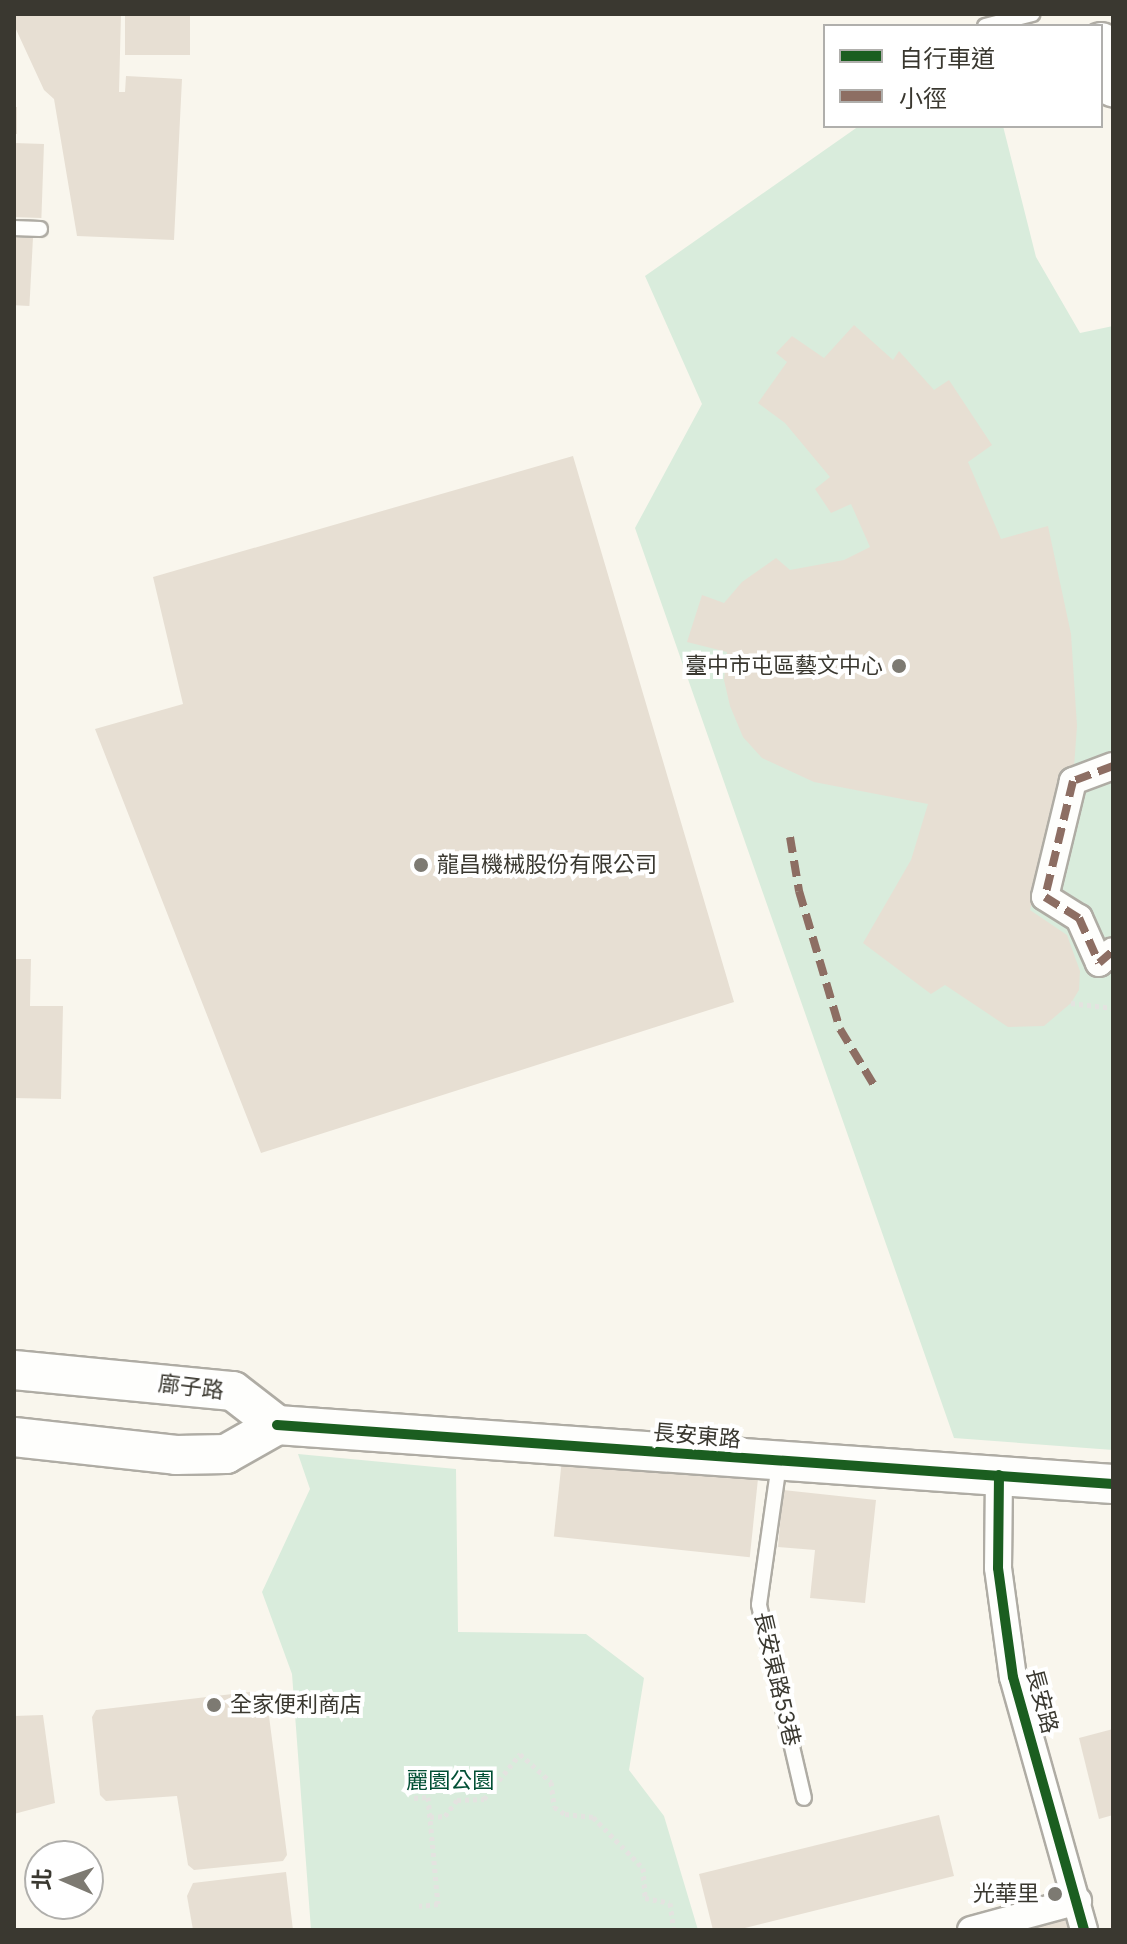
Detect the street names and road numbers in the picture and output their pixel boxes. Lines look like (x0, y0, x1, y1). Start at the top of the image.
street label: 廍子路 (157, 1370, 225, 1404)
street label: 長安東路 (652, 1419, 742, 1453)
street label: 長安東路53巷 (749, 1609, 805, 1749)
street label: 長安路 (1021, 1666, 1063, 1736)

